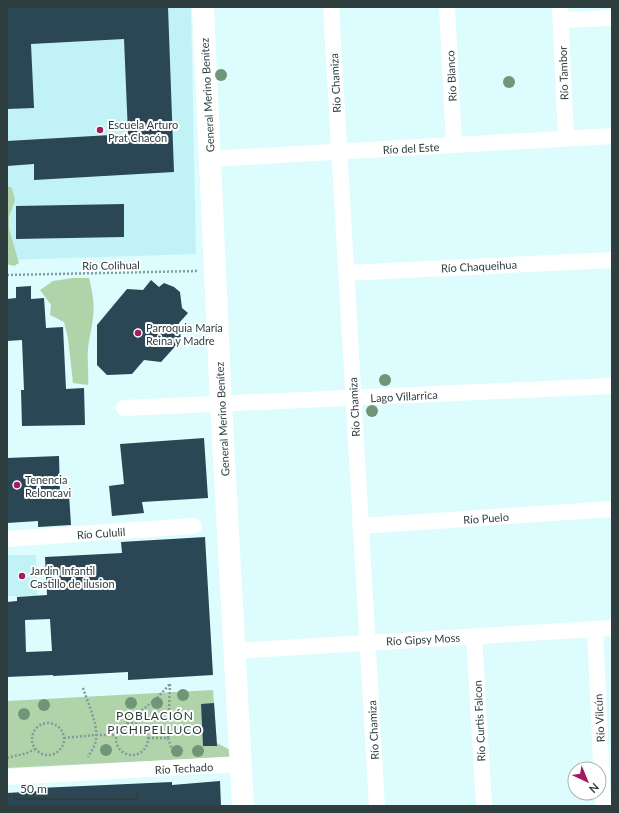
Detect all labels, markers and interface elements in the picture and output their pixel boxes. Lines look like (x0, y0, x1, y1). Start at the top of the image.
street label: General Merino Benítez (198, 37, 216, 153)
street label: Río Tambor (556, 46, 570, 100)
street label: Río Blanco (443, 50, 459, 102)
street label: Río Chamiza (327, 53, 343, 113)
place label: Escuela Arturo Prat Chacón (108, 118, 178, 144)
marker: Escuela Arturo Prat Chacón (95, 125, 105, 135)
street label: Río del Este (382, 140, 440, 156)
street label: Río Colihual (82, 258, 140, 272)
street label: Río Chaqueihua (441, 258, 517, 274)
place label: Parroquia María Reina y Madre (146, 321, 223, 347)
marker: Parroquia María Reina y Madre (133, 328, 143, 338)
street label: General Merino Benítez (213, 361, 231, 477)
street label: Río Chamiza (346, 377, 362, 437)
street label: Lago Villarrica (370, 388, 438, 404)
place label: Tenencia Reloncavi (25, 473, 72, 499)
marker: Tenencia Reloncavi (12, 480, 22, 490)
street label: Río Puelo (463, 510, 509, 526)
street label: Río Cululil (76, 525, 126, 541)
place label: Jardin Infantil Castillo de ilusion (30, 564, 115, 590)
marker: Jardin Infantil Castillo de ilusion (17, 571, 27, 581)
street label: Río Gipsy Moss (386, 631, 461, 647)
street label: Río Curtis Falcon (470, 680, 488, 762)
street label: Río Vilcún (591, 694, 607, 742)
street label: Río Chamiza (365, 700, 381, 760)
district label: POBLACIÓN PICHIPELLUCO (107, 708, 203, 737)
street label: Río Techado (154, 760, 214, 776)
north arrow (567, 761, 607, 801)
scale bar (14, 775, 137, 801)
text: 50 m (20, 781, 47, 796)
text: N (587, 781, 602, 796)

